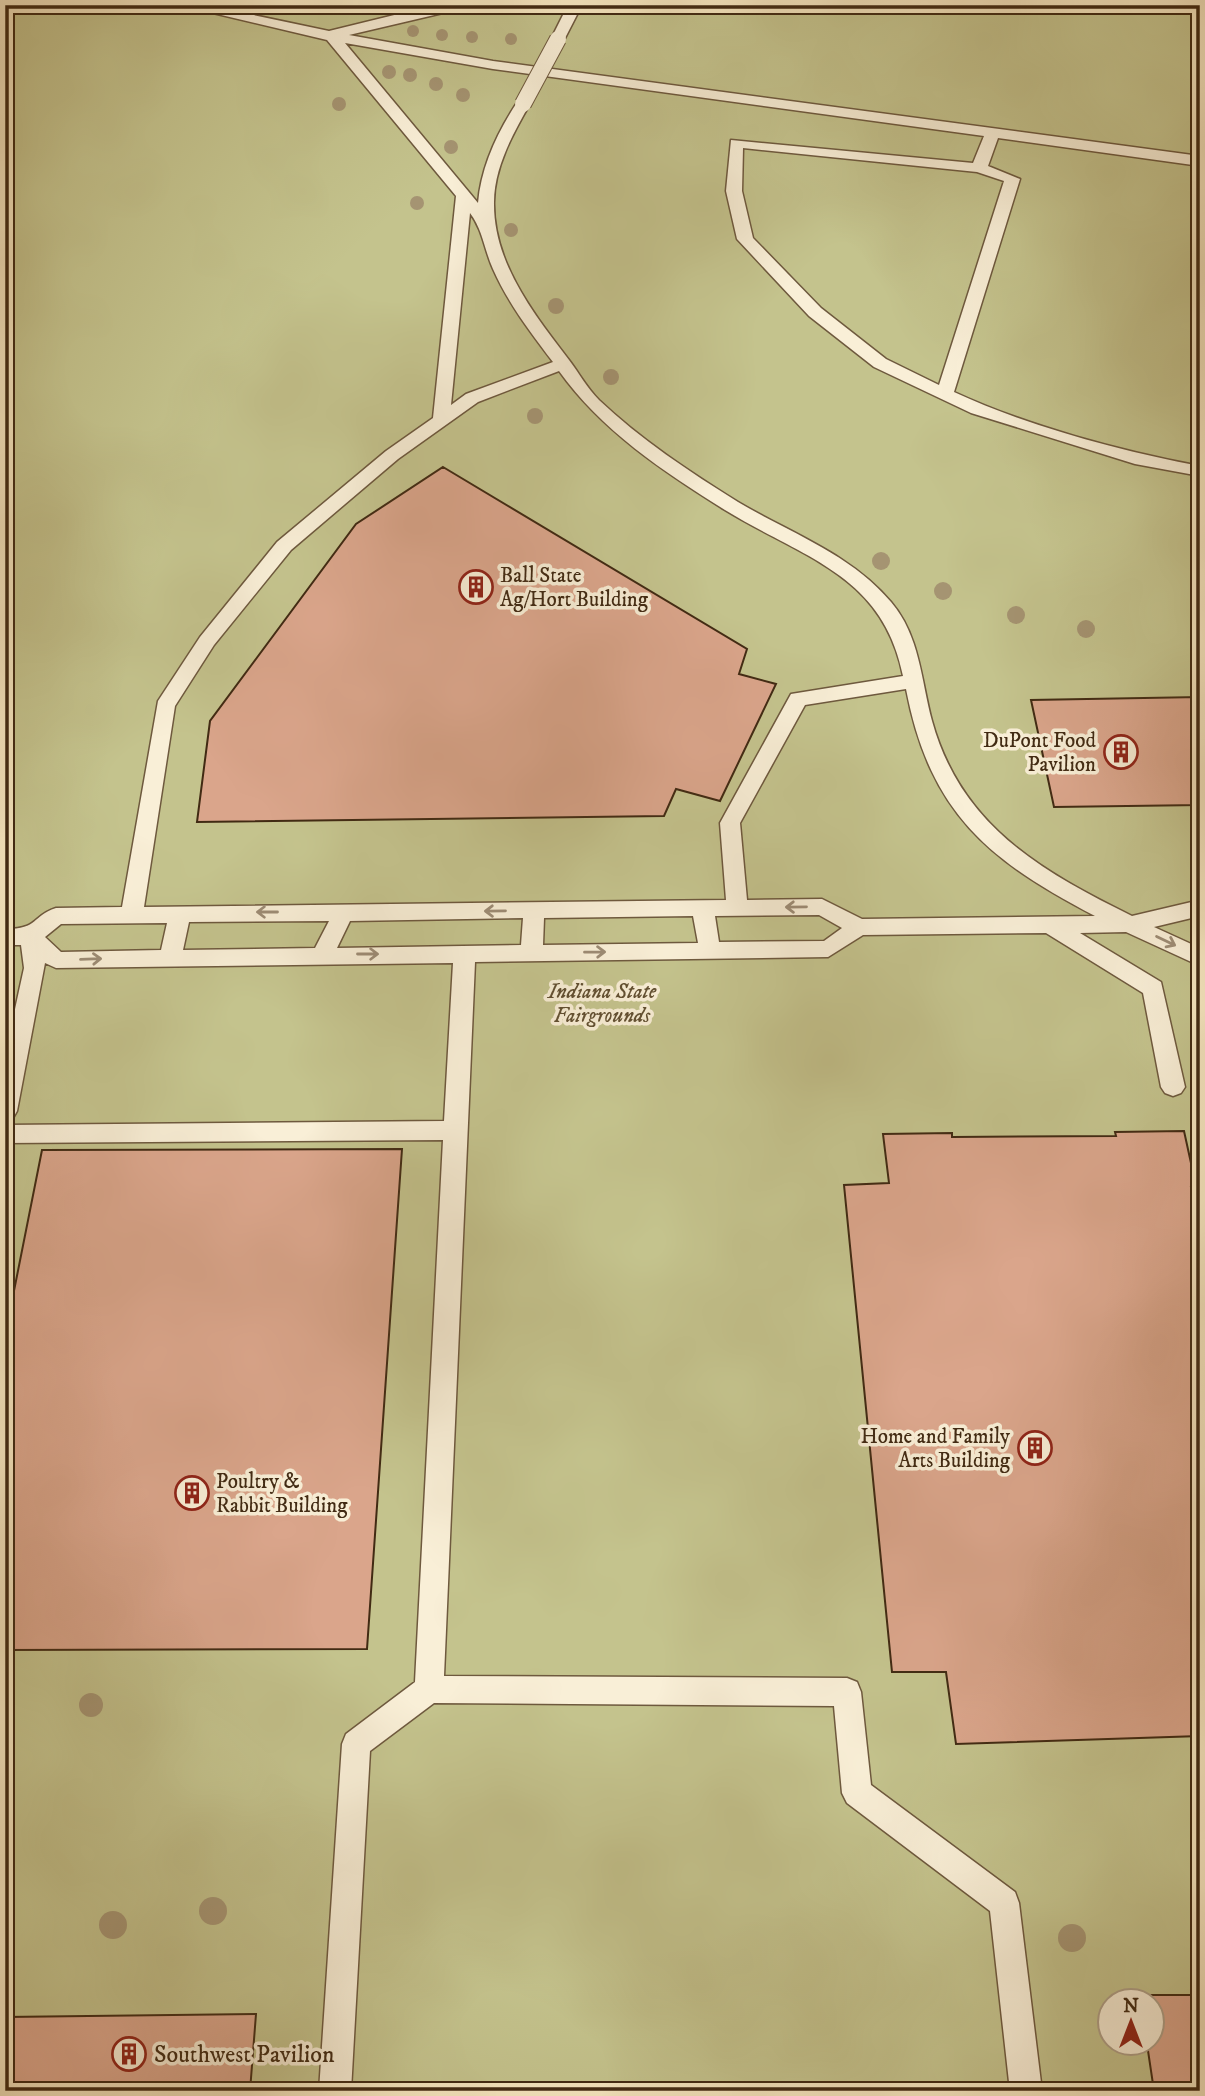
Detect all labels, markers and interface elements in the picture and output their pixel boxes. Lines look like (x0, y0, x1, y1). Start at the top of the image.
place label: Ball State Ag/Hort Building (500, 563, 649, 613)
building icon: Ball State Ag/Hort Building (457, 568, 495, 606)
place label: DuPont Food Pavilion (983, 728, 1097, 778)
building icon: DuPont Food Pavilion (1102, 733, 1140, 771)
one-way arrow (785, 900, 808, 914)
one-way arrow (484, 904, 507, 918)
one-way arrow (256, 905, 279, 919)
one-way arrow (1155, 935, 1176, 949)
one-way arrow (583, 945, 606, 959)
one-way arrow (356, 948, 379, 961)
one-way arrow (79, 952, 102, 965)
park label: Indiana State Fairgrounds (546, 979, 657, 1029)
place label: Home and Family Arts Building (860, 1424, 1011, 1474)
building icon: Home and Family Arts Building (1016, 1429, 1054, 1467)
place label: Poultry & Rabbit Building (216, 1469, 348, 1519)
building icon: Poultry & Rabbit Building (173, 1474, 211, 1512)
north arrow (1096, 1988, 1166, 2058)
text: N (1123, 1995, 1139, 2018)
building icon: Southwest Pavilion (110, 2035, 148, 2073)
place label: Southwest Pavilion (154, 2040, 335, 2070)

